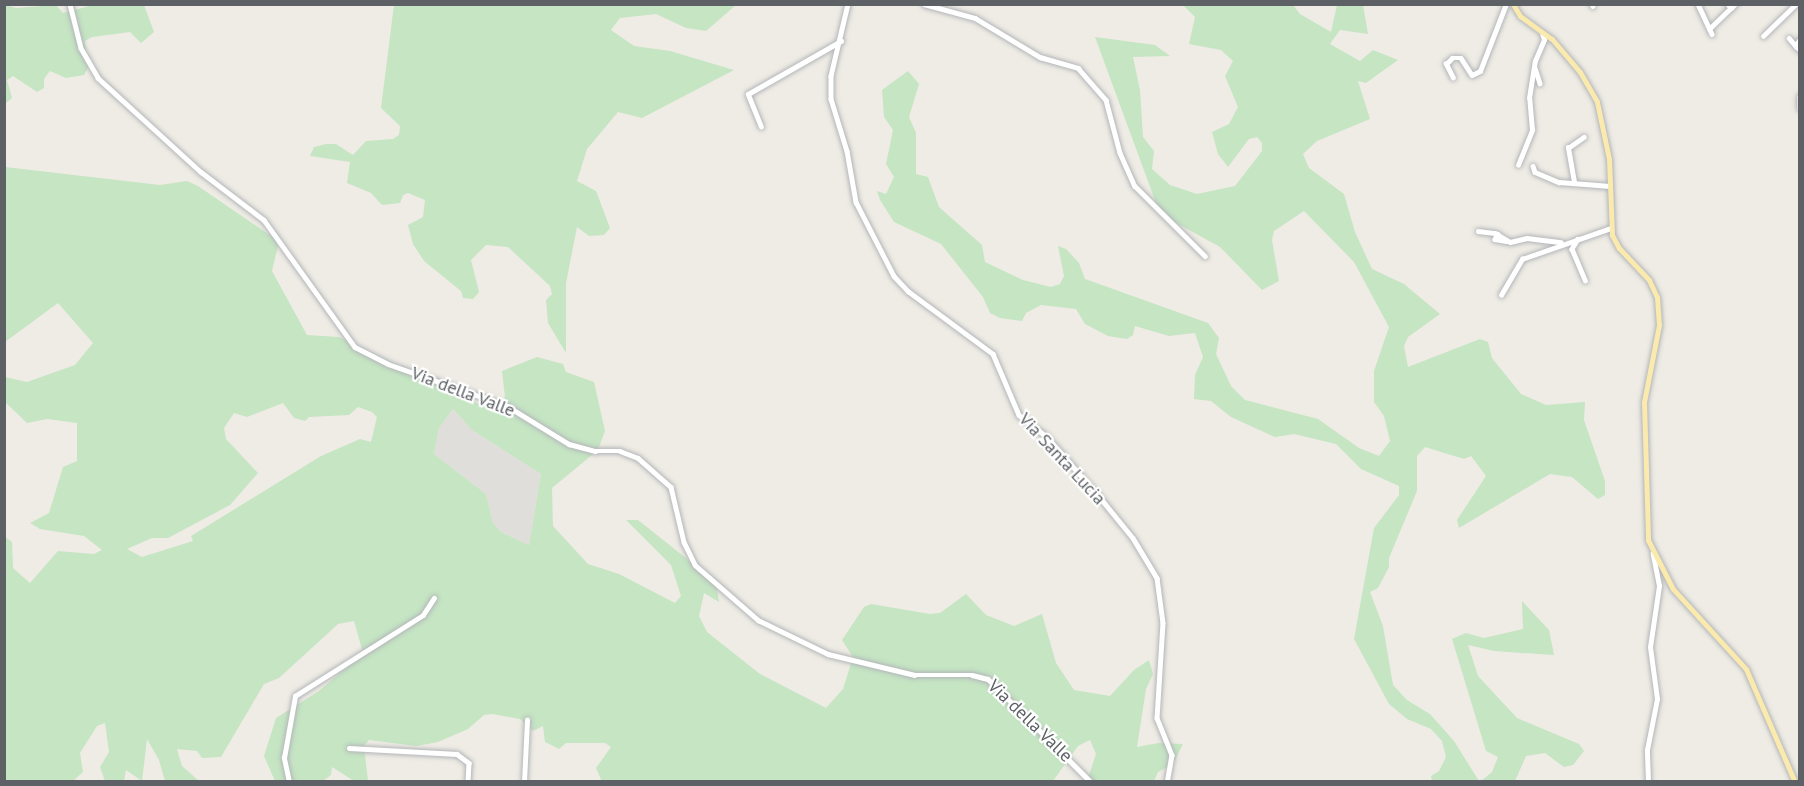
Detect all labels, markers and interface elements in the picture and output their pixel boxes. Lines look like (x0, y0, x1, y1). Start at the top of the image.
street label: Via della Valle (408, 362, 518, 422)
street label: Via Santa Lucia (1014, 409, 1110, 509)
street label: Via della Valle (983, 675, 1077, 767)

